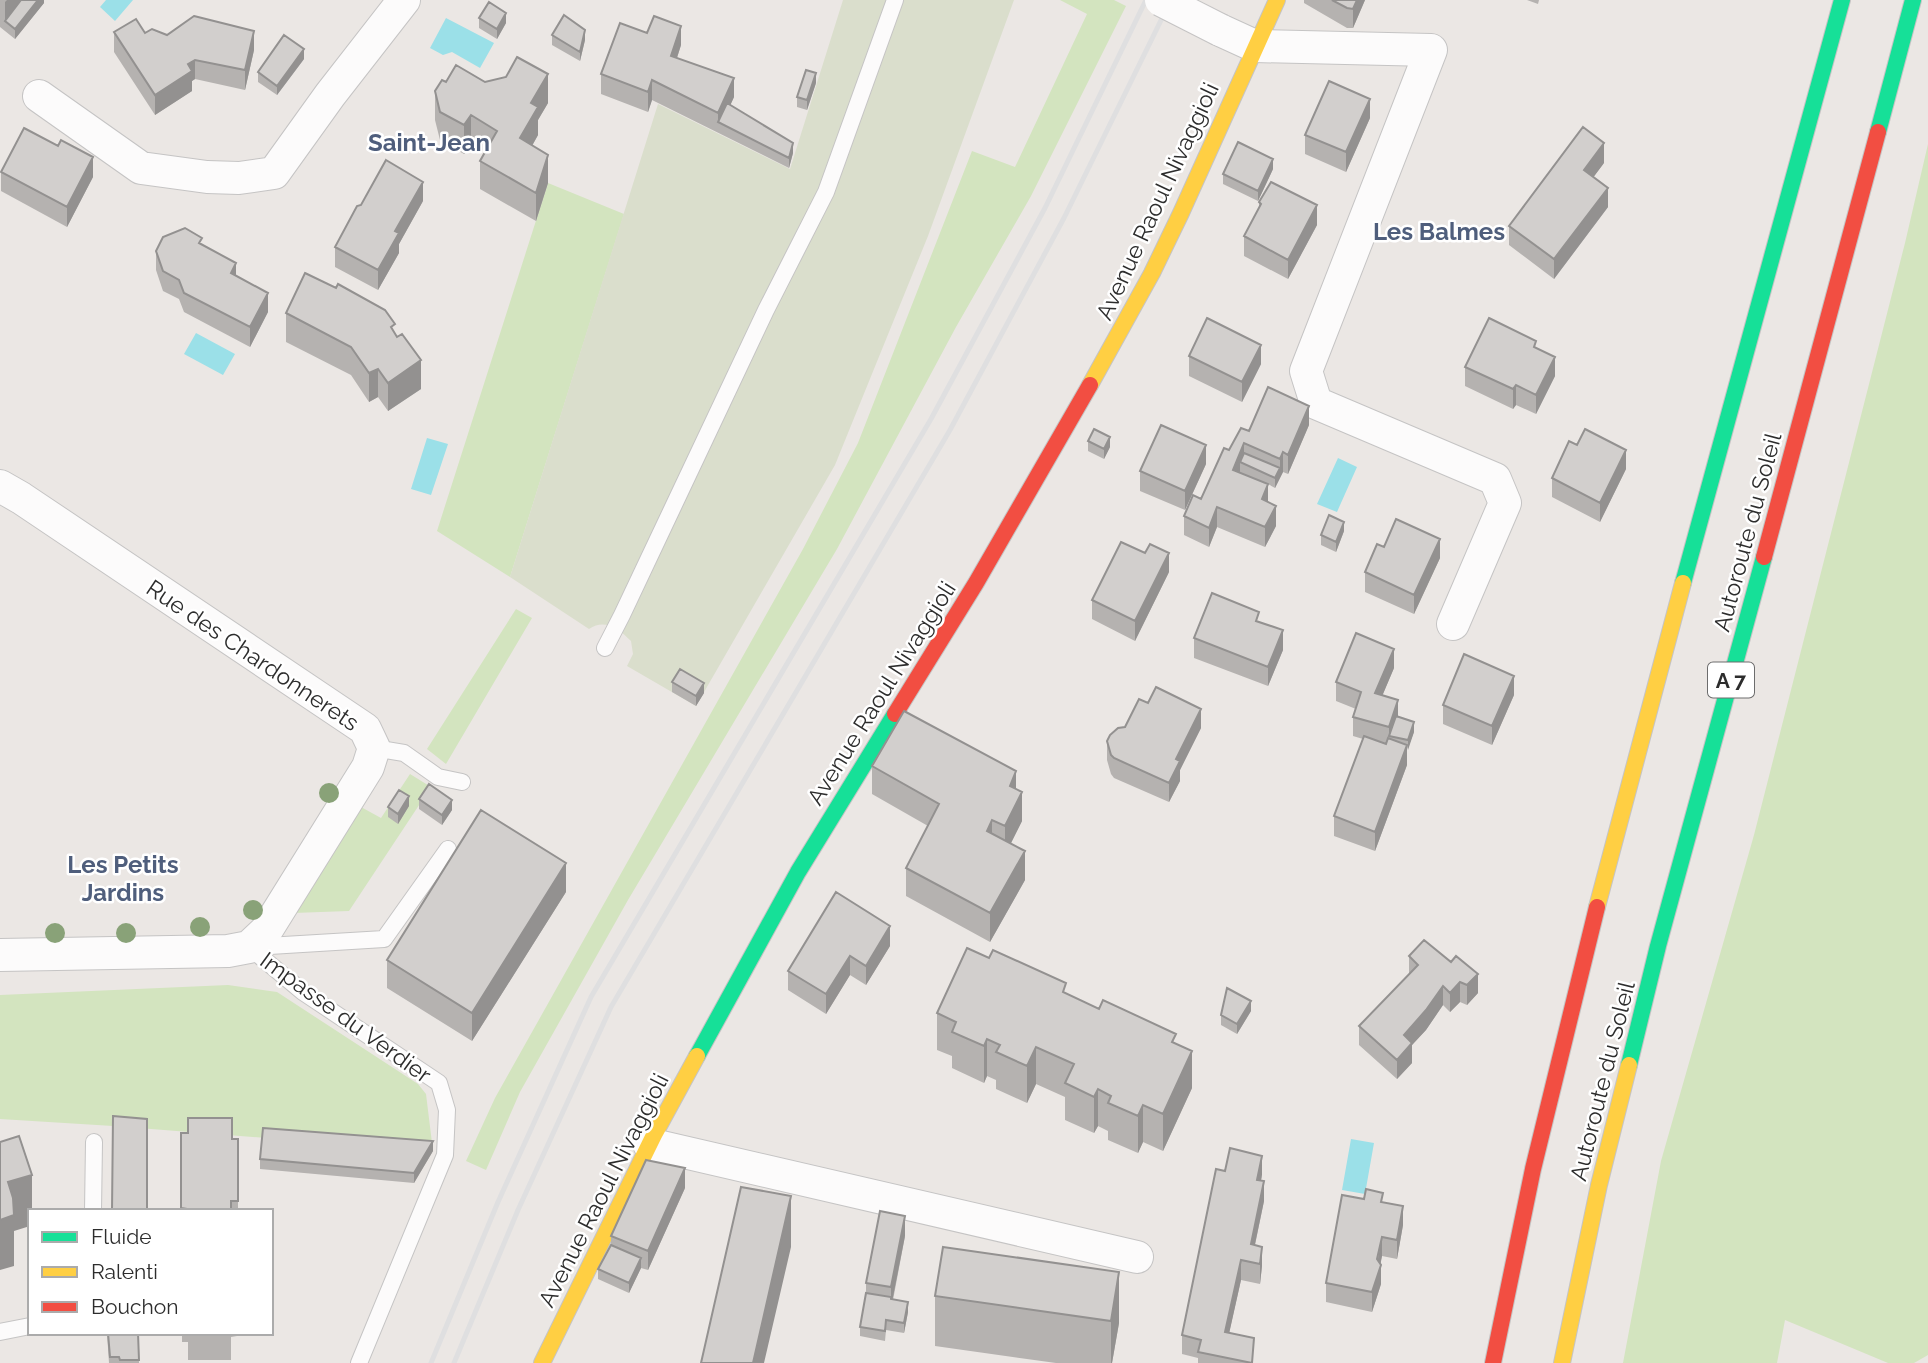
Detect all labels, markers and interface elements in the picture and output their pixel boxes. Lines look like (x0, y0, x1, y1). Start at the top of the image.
street label: Avenue Raoul Nivaggioli (1090, 78, 1224, 324)
district label: Saint-Jean (368, 128, 490, 157)
district label: Les Balmes (1373, 217, 1505, 246)
street label: Autoroute du Soleil (1707, 429, 1787, 634)
street label: Rue des Chardonnerets (142, 574, 364, 736)
street label: Avenue Raoul Nivaggioli (801, 576, 961, 810)
road number: A 7 (1708, 662, 1754, 698)
district label: Les Petits Jardins (67, 850, 179, 907)
street label: Impasse du Verdier (255, 946, 437, 1088)
street label: Autoroute du Soleil (1564, 978, 1640, 1184)
street label: Avenue Raoul Nivaggioli (532, 1069, 674, 1311)
legend (28, 1209, 273, 1335)
text: Fluide (91, 1224, 152, 1249)
text: Ralenti (91, 1259, 158, 1284)
text: Bouchon (91, 1294, 178, 1319)

